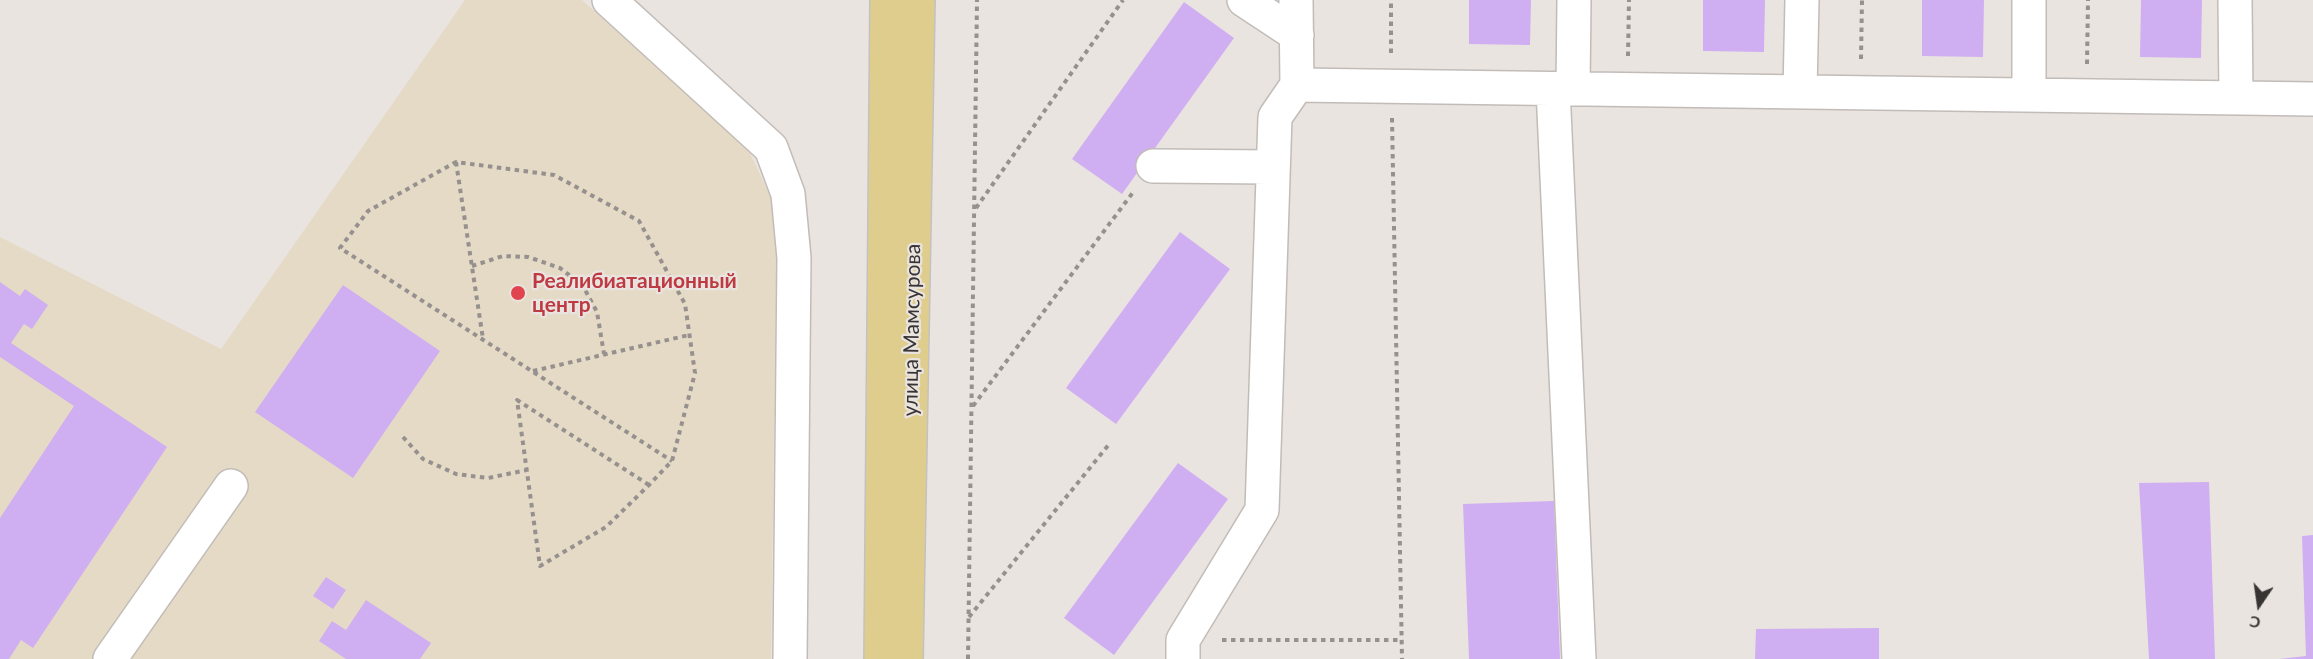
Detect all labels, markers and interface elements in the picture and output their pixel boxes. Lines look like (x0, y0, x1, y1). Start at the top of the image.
street label: улица Мамсурова (898, 244, 926, 416)
place label: Реалибиатационный центр (532, 268, 737, 318)
marker: Реалибиатационный центр (509, 284, 527, 302)
north arrow (2229, 575, 2289, 635)
text: С (2248, 613, 2262, 633)

